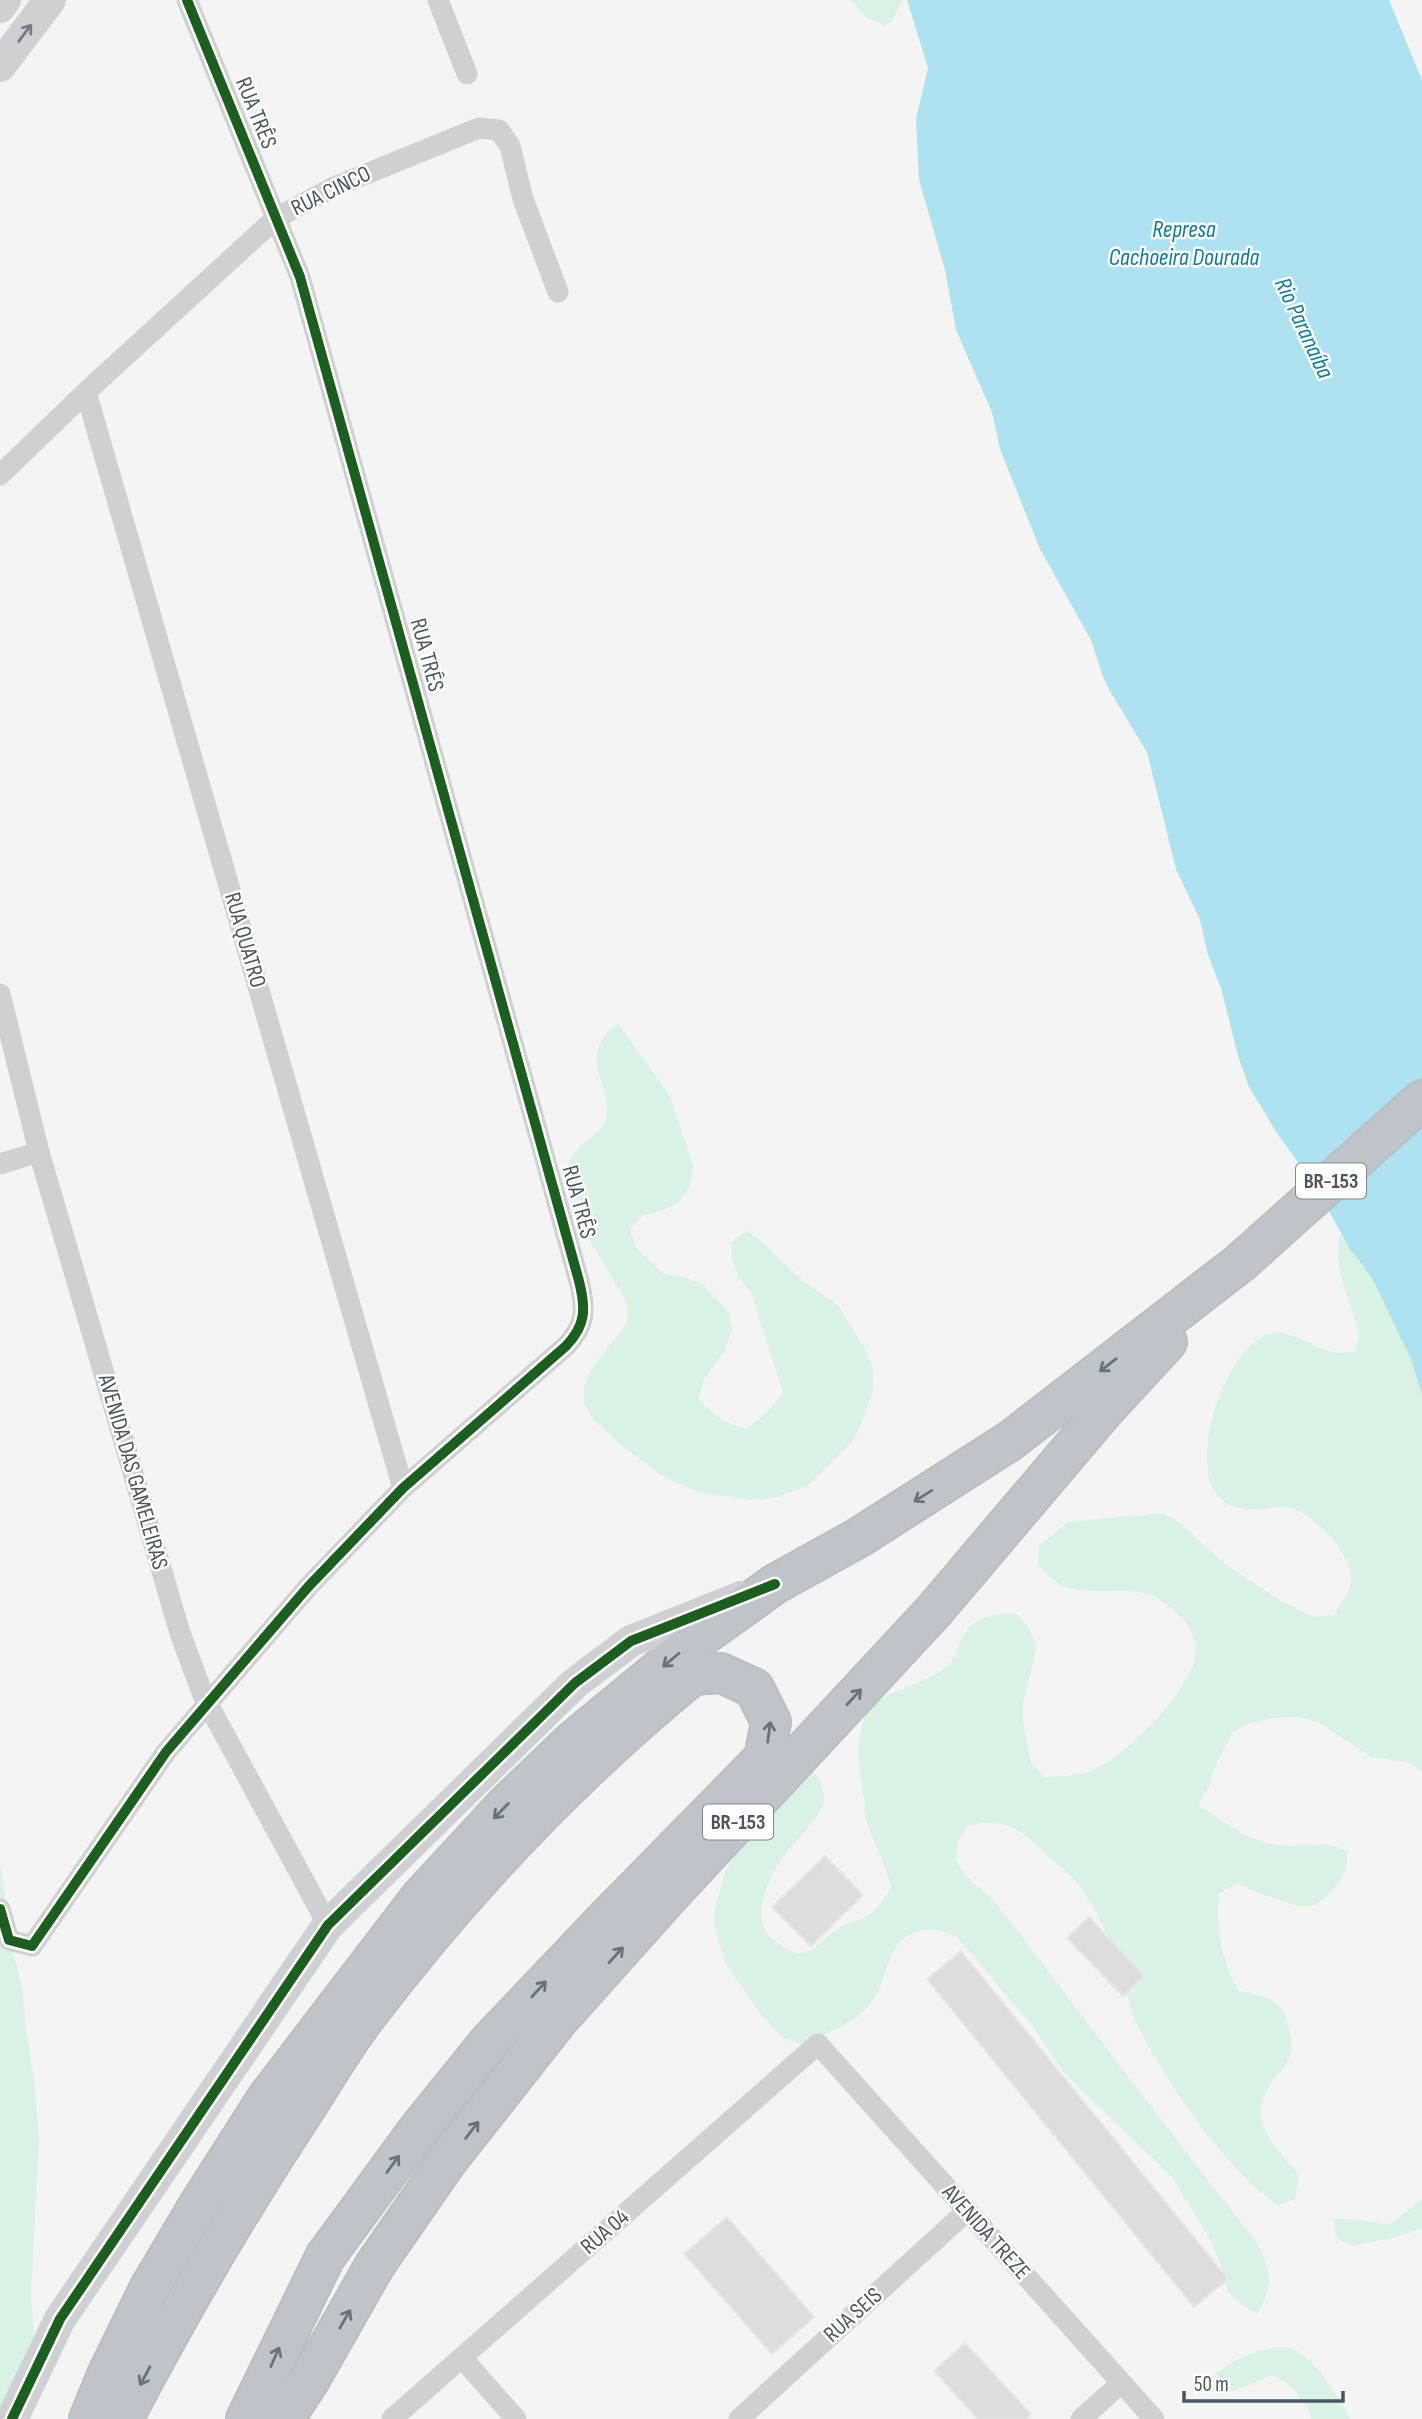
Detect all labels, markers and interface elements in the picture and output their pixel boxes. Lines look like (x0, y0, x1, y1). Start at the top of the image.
one-way arrow (18, 24, 32, 43)
street label: RUA TRÊS (229, 73, 283, 153)
street label: RUA CINCO (287, 160, 375, 222)
water label: Represa Cachoeira Dourada (1109, 215, 1260, 272)
water label: Rio Paranaíba (1268, 273, 1340, 383)
street label: RUA TRÊS (404, 615, 450, 695)
street label: RUA QUATRO (218, 889, 272, 991)
street label: RUA TRÊS (556, 1162, 602, 1242)
road number: BR-153 (1296, 1164, 1366, 1198)
one-way arrow (1100, 1357, 1118, 1372)
street label: AVENIDA DAS GAMELEIRAS (91, 1370, 174, 1573)
one-way arrow (914, 1489, 933, 1504)
one-way arrow (662, 1652, 680, 1668)
one-way arrow (845, 1689, 862, 1706)
one-way arrow (762, 1721, 775, 1744)
one-way arrow (492, 1802, 509, 1819)
road number: BR-153 (703, 1804, 773, 1840)
one-way arrow (608, 1946, 624, 1964)
one-way arrow (530, 1981, 547, 1999)
one-way arrow (464, 2121, 479, 2140)
one-way arrow (386, 2155, 400, 2174)
street label: AVENIDA TREZE (935, 2178, 1036, 2285)
street label: RUA 04 (575, 2203, 635, 2261)
street label: RUA SEIS (818, 2282, 888, 2348)
one-way arrow (338, 2309, 352, 2329)
one-way arrow (269, 2347, 282, 2368)
scale bar (1184, 2360, 1343, 2404)
one-way arrow (138, 2365, 151, 2386)
text: 50 m (1194, 2372, 1229, 2397)

